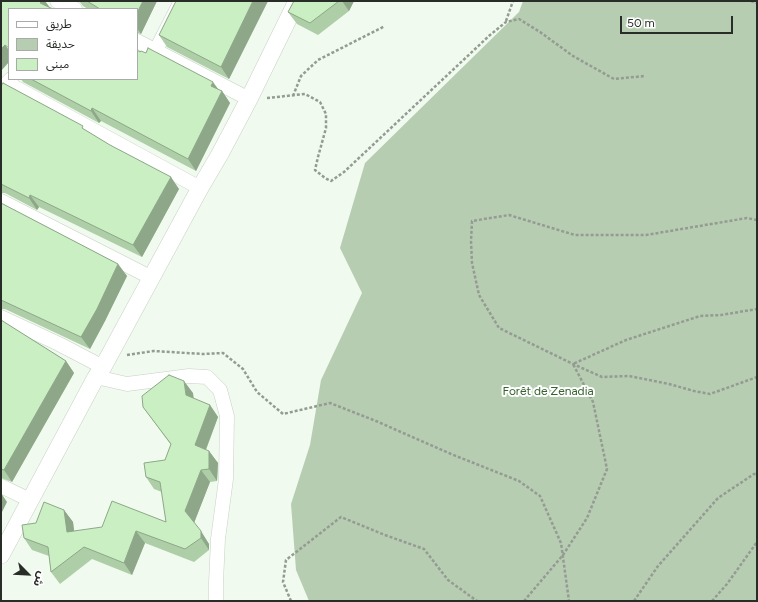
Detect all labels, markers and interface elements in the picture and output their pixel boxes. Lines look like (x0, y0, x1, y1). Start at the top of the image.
legend (8, 8, 138, 80)
scale bar (622, 8, 735, 34)
text: 50 m (627, 16, 655, 30)
text: طريق (46, 17, 72, 31)
text: حديقة (46, 37, 75, 51)
text: مبنى (46, 57, 69, 71)
park label: Forêt de Zenadia (502, 384, 594, 398)
north arrow (8, 554, 48, 594)
text: ش (30, 570, 48, 589)

